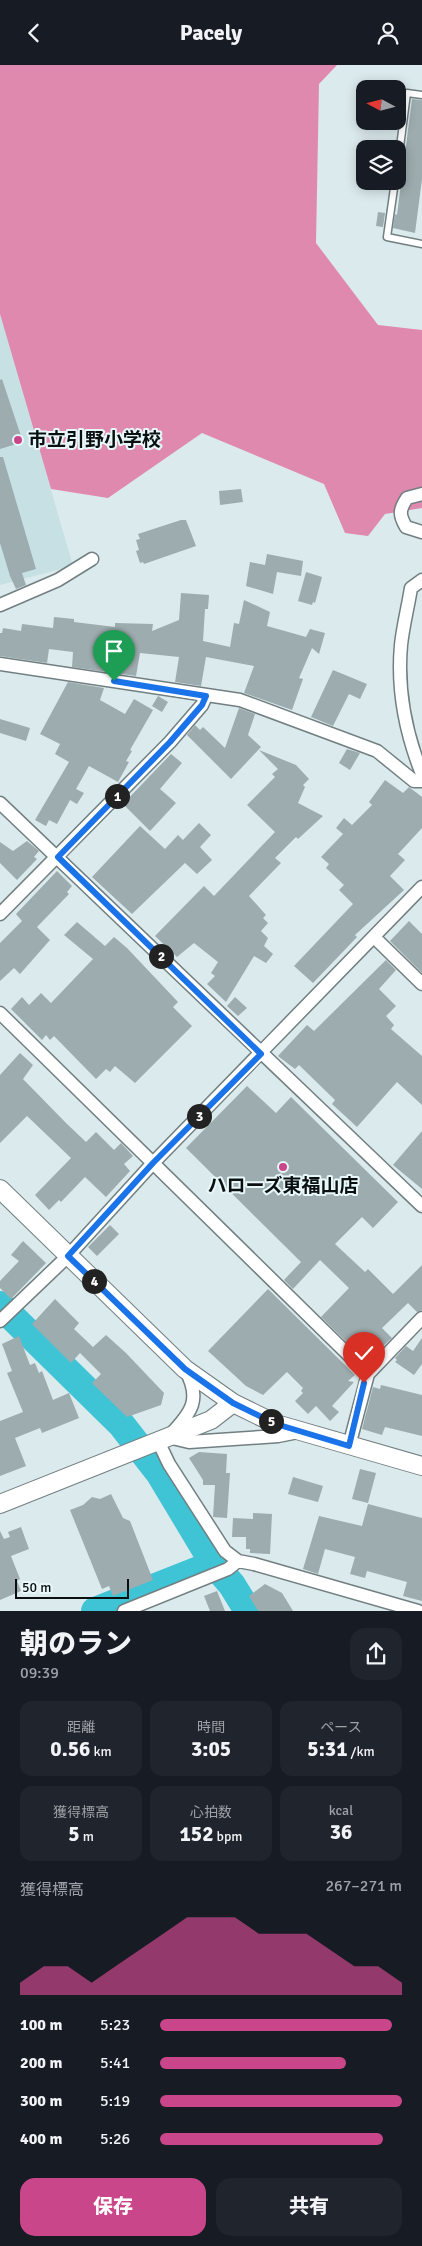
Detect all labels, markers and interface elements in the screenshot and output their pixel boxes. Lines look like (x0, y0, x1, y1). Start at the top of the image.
icon: back (20, 19, 48, 47)
text: Pacely (180, 19, 242, 46)
icon: person (374, 19, 402, 47)
north arrow (356, 80, 406, 130)
map controls (356, 80, 406, 190)
button: layers (356, 140, 406, 190)
place label: 市立引野小学校 (28, 428, 161, 452)
marker: 市立引野小学校 (12, 434, 24, 446)
pin (93, 630, 135, 681)
icon: arrive (100, 637, 128, 665)
pin: 1 (104, 783, 130, 809)
text: 1 (114, 788, 121, 805)
pin: 2 (148, 943, 174, 969)
text: 2 (158, 948, 165, 965)
pin: 3 (186, 1103, 212, 1129)
text: 3 (196, 1108, 203, 1125)
marker: ハローズ東福山店 (277, 1161, 289, 1173)
place label: ハローズ東福山店 (207, 1174, 359, 1198)
pin: 4 (82, 1269, 106, 1293)
text: 4 (91, 1273, 98, 1290)
pin (343, 1332, 385, 1383)
icon: check (350, 1339, 378, 1367)
pin: 5 (258, 1409, 284, 1433)
text: 5 (268, 1413, 275, 1430)
scale bar (15, 1576, 129, 1599)
text: 50 m (22, 1579, 51, 1596)
text: 朝のラン (20, 1627, 132, 1661)
button: share (350, 1628, 402, 1680)
text: 09:39 (20, 1663, 59, 1683)
text: 距離 (67, 1719, 95, 1736)
text: 時間 (197, 1719, 225, 1736)
text: ペース (320, 1719, 362, 1736)
text: 0.56 (50, 1736, 90, 1762)
text: 3:05 (191, 1736, 231, 1762)
text: 5:31 (307, 1736, 348, 1762)
text: km (90, 1743, 112, 1760)
text: /km (348, 1743, 375, 1760)
text: kcal (329, 1802, 353, 1819)
text: 獲得標高 (53, 1804, 109, 1821)
text: 心拍数 (190, 1804, 232, 1821)
text: 36 (330, 1819, 352, 1845)
text: 5 (68, 1821, 80, 1847)
text: 152 (179, 1821, 213, 1847)
text: m (80, 1828, 94, 1845)
text: bpm (213, 1828, 243, 1845)
text: 267–271 m (325, 1876, 402, 1896)
text: 獲得標高 (20, 1880, 84, 1900)
text: 100 m (20, 2015, 62, 2035)
text: 5:23 (100, 2015, 130, 2035)
text: 200 m (20, 2053, 62, 2073)
text: 5:41 (100, 2053, 130, 2073)
text: 300 m (20, 2091, 62, 2111)
text: 5:19 (100, 2091, 130, 2111)
text: 400 m (20, 2129, 62, 2149)
text: 5:26 (100, 2129, 130, 2149)
button: 保存 (20, 2178, 206, 2236)
button: 共有 (216, 2178, 402, 2236)

